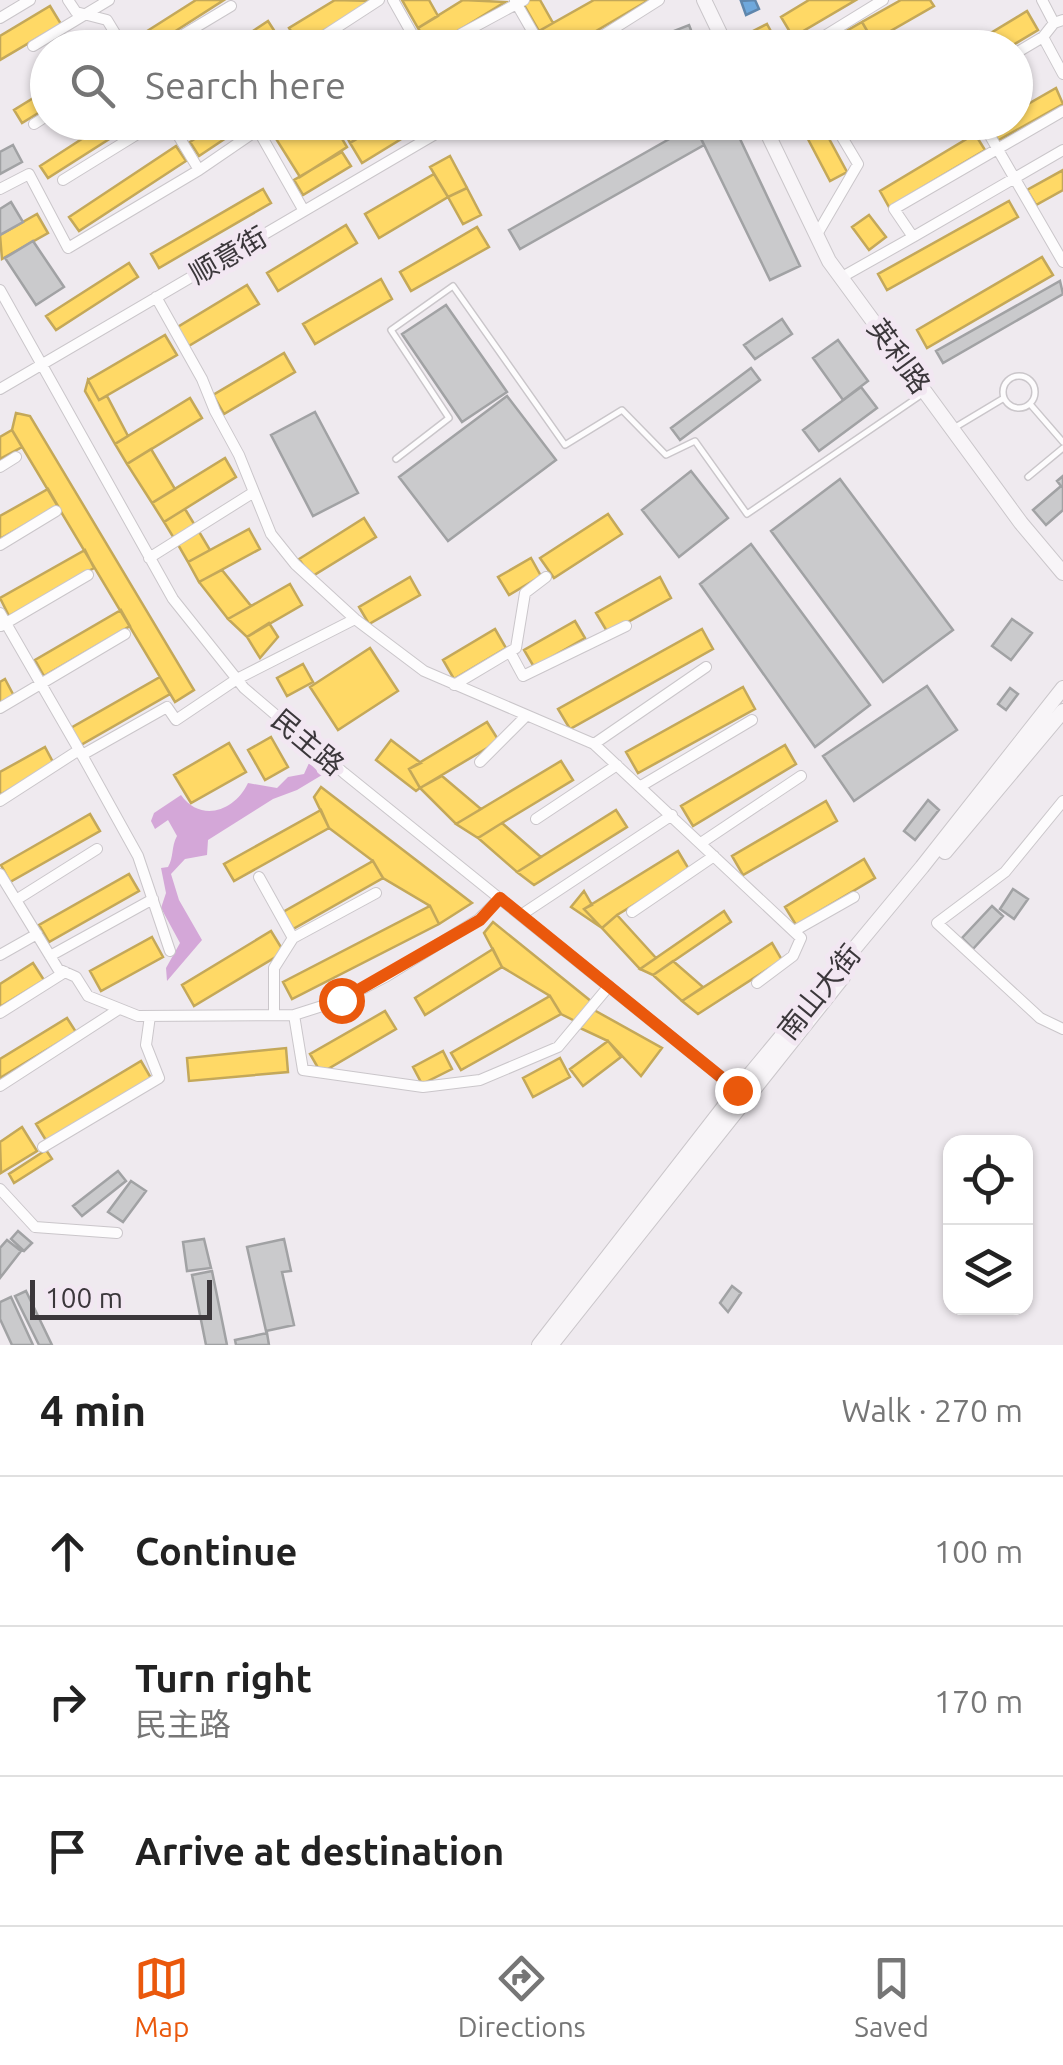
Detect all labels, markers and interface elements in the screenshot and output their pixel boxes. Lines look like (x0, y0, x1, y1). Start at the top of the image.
search box (30, 30, 1033, 140)
icon: search (65, 58, 120, 113)
text: Search here (145, 64, 346, 106)
street label: 顺意街 (184, 220, 272, 289)
street label: 英利路 (862, 313, 937, 399)
street label: 民主路 (266, 703, 350, 780)
street label: 南山大街 (771, 938, 866, 1045)
route start (319, 978, 365, 1024)
route end (715, 1068, 761, 1114)
map controls (943, 1135, 1033, 1315)
button: locate (943, 1135, 1033, 1225)
button: layers (943, 1225, 1033, 1315)
scale bar (30, 1275, 212, 1320)
text: 100 m (45, 1282, 123, 1313)
text: 4 min (40, 1387, 146, 1434)
text: Walk · 270 m (841, 1392, 1023, 1428)
icon: ahead (40, 1524, 95, 1579)
text: Continue (135, 1530, 297, 1572)
text: 100 m (934, 1533, 1023, 1569)
text: Turn right (135, 1657, 312, 1699)
icon: right (40, 1674, 95, 1729)
text: 170 m (934, 1683, 1023, 1719)
text: 民主路 (135, 1706, 231, 1742)
icon: arrive (40, 1824, 95, 1879)
text: Arrive at destination (135, 1830, 504, 1872)
tab: Map (134, 1951, 189, 2042)
tab: Directions (458, 1951, 586, 2042)
tab: Saved (854, 1951, 929, 2042)

